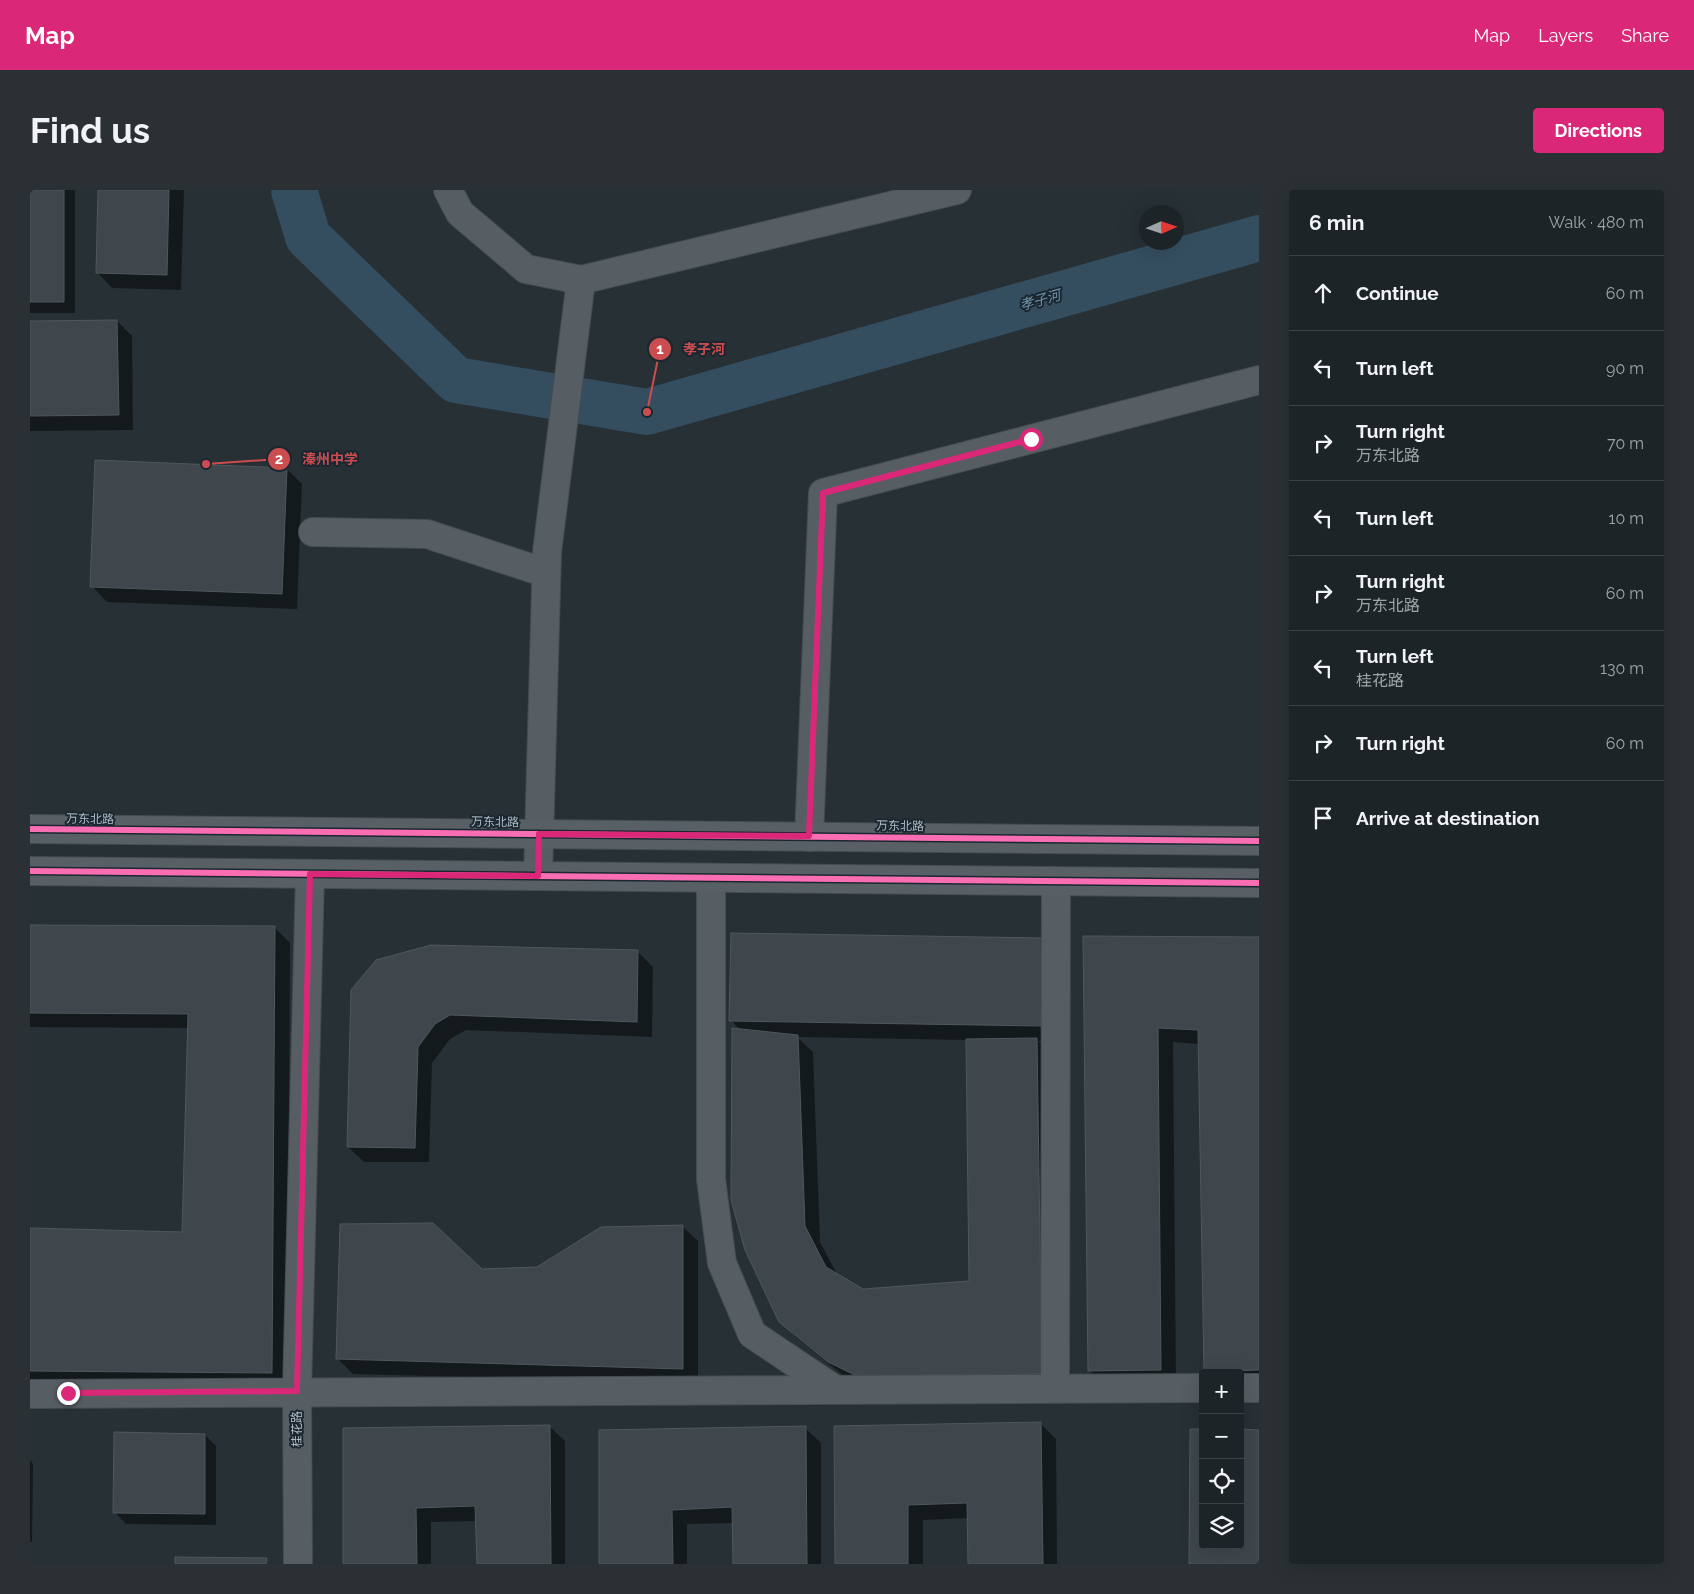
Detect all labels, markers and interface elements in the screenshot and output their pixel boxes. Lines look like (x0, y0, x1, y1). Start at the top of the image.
text: Map (25, 21, 75, 50)
text: Map (1474, 25, 1510, 46)
text: Layers (1538, 25, 1593, 46)
text: Share (1621, 25, 1669, 46)
button: Directions (1533, 108, 1664, 153)
text: Find us (30, 110, 150, 151)
north arrow (1139, 205, 1184, 250)
text: 6 min (1309, 210, 1364, 235)
text: Walk · 480 m (1549, 213, 1644, 232)
icon: ahead (1309, 279, 1337, 307)
text: Continue (1356, 282, 1439, 304)
text: 60 m (1606, 284, 1644, 303)
water label: 孝子河 (1018, 286, 1065, 313)
callout: 孝子河 (648, 334, 735, 363)
text: 1 (656, 340, 664, 358)
text: 孝子河 (683, 341, 725, 357)
icon: left (1309, 354, 1337, 382)
text: Turn left (1356, 357, 1433, 379)
text: 90 m (1606, 359, 1644, 378)
text: Turn right (1356, 420, 1445, 442)
route start (1020, 428, 1043, 451)
icon: right (1309, 429, 1337, 457)
text: 70 m (1607, 434, 1644, 453)
callout: 溱州中学 (267, 444, 368, 473)
text: 万东北路 (1356, 446, 1420, 465)
text: 2 (275, 450, 283, 468)
text: 溱州中学 (302, 451, 358, 467)
icon: left (1309, 504, 1337, 532)
text: Turn left (1356, 507, 1433, 529)
text: 10 m (1609, 509, 1644, 528)
text: Turn right (1356, 570, 1445, 592)
icon: right (1309, 579, 1337, 607)
text: 60 m (1606, 584, 1644, 603)
text: 万东北路 (1356, 596, 1420, 615)
text: Turn left (1356, 645, 1433, 667)
icon: left (1309, 654, 1337, 682)
text: 130 m (1600, 659, 1644, 678)
text: 桂花路 (1356, 671, 1404, 690)
icon: right (1309, 729, 1337, 757)
text: Turn right (1356, 732, 1445, 754)
text: 60 m (1606, 734, 1644, 753)
icon: arrive (1309, 804, 1337, 832)
text: Arrive at destination (1356, 807, 1540, 829)
street label: 万东北路 (66, 812, 114, 826)
street label: 万东北路 (471, 815, 519, 829)
street label: 万东北路 (876, 819, 924, 833)
map controls (1199, 1369, 1244, 1549)
button: + (1199, 1369, 1244, 1414)
route end (57, 1382, 80, 1405)
street label: 桂花路 (290, 1411, 304, 1447)
button: − (1199, 1414, 1244, 1459)
button: locate (1199, 1459, 1244, 1504)
button: layers (1199, 1504, 1244, 1549)

